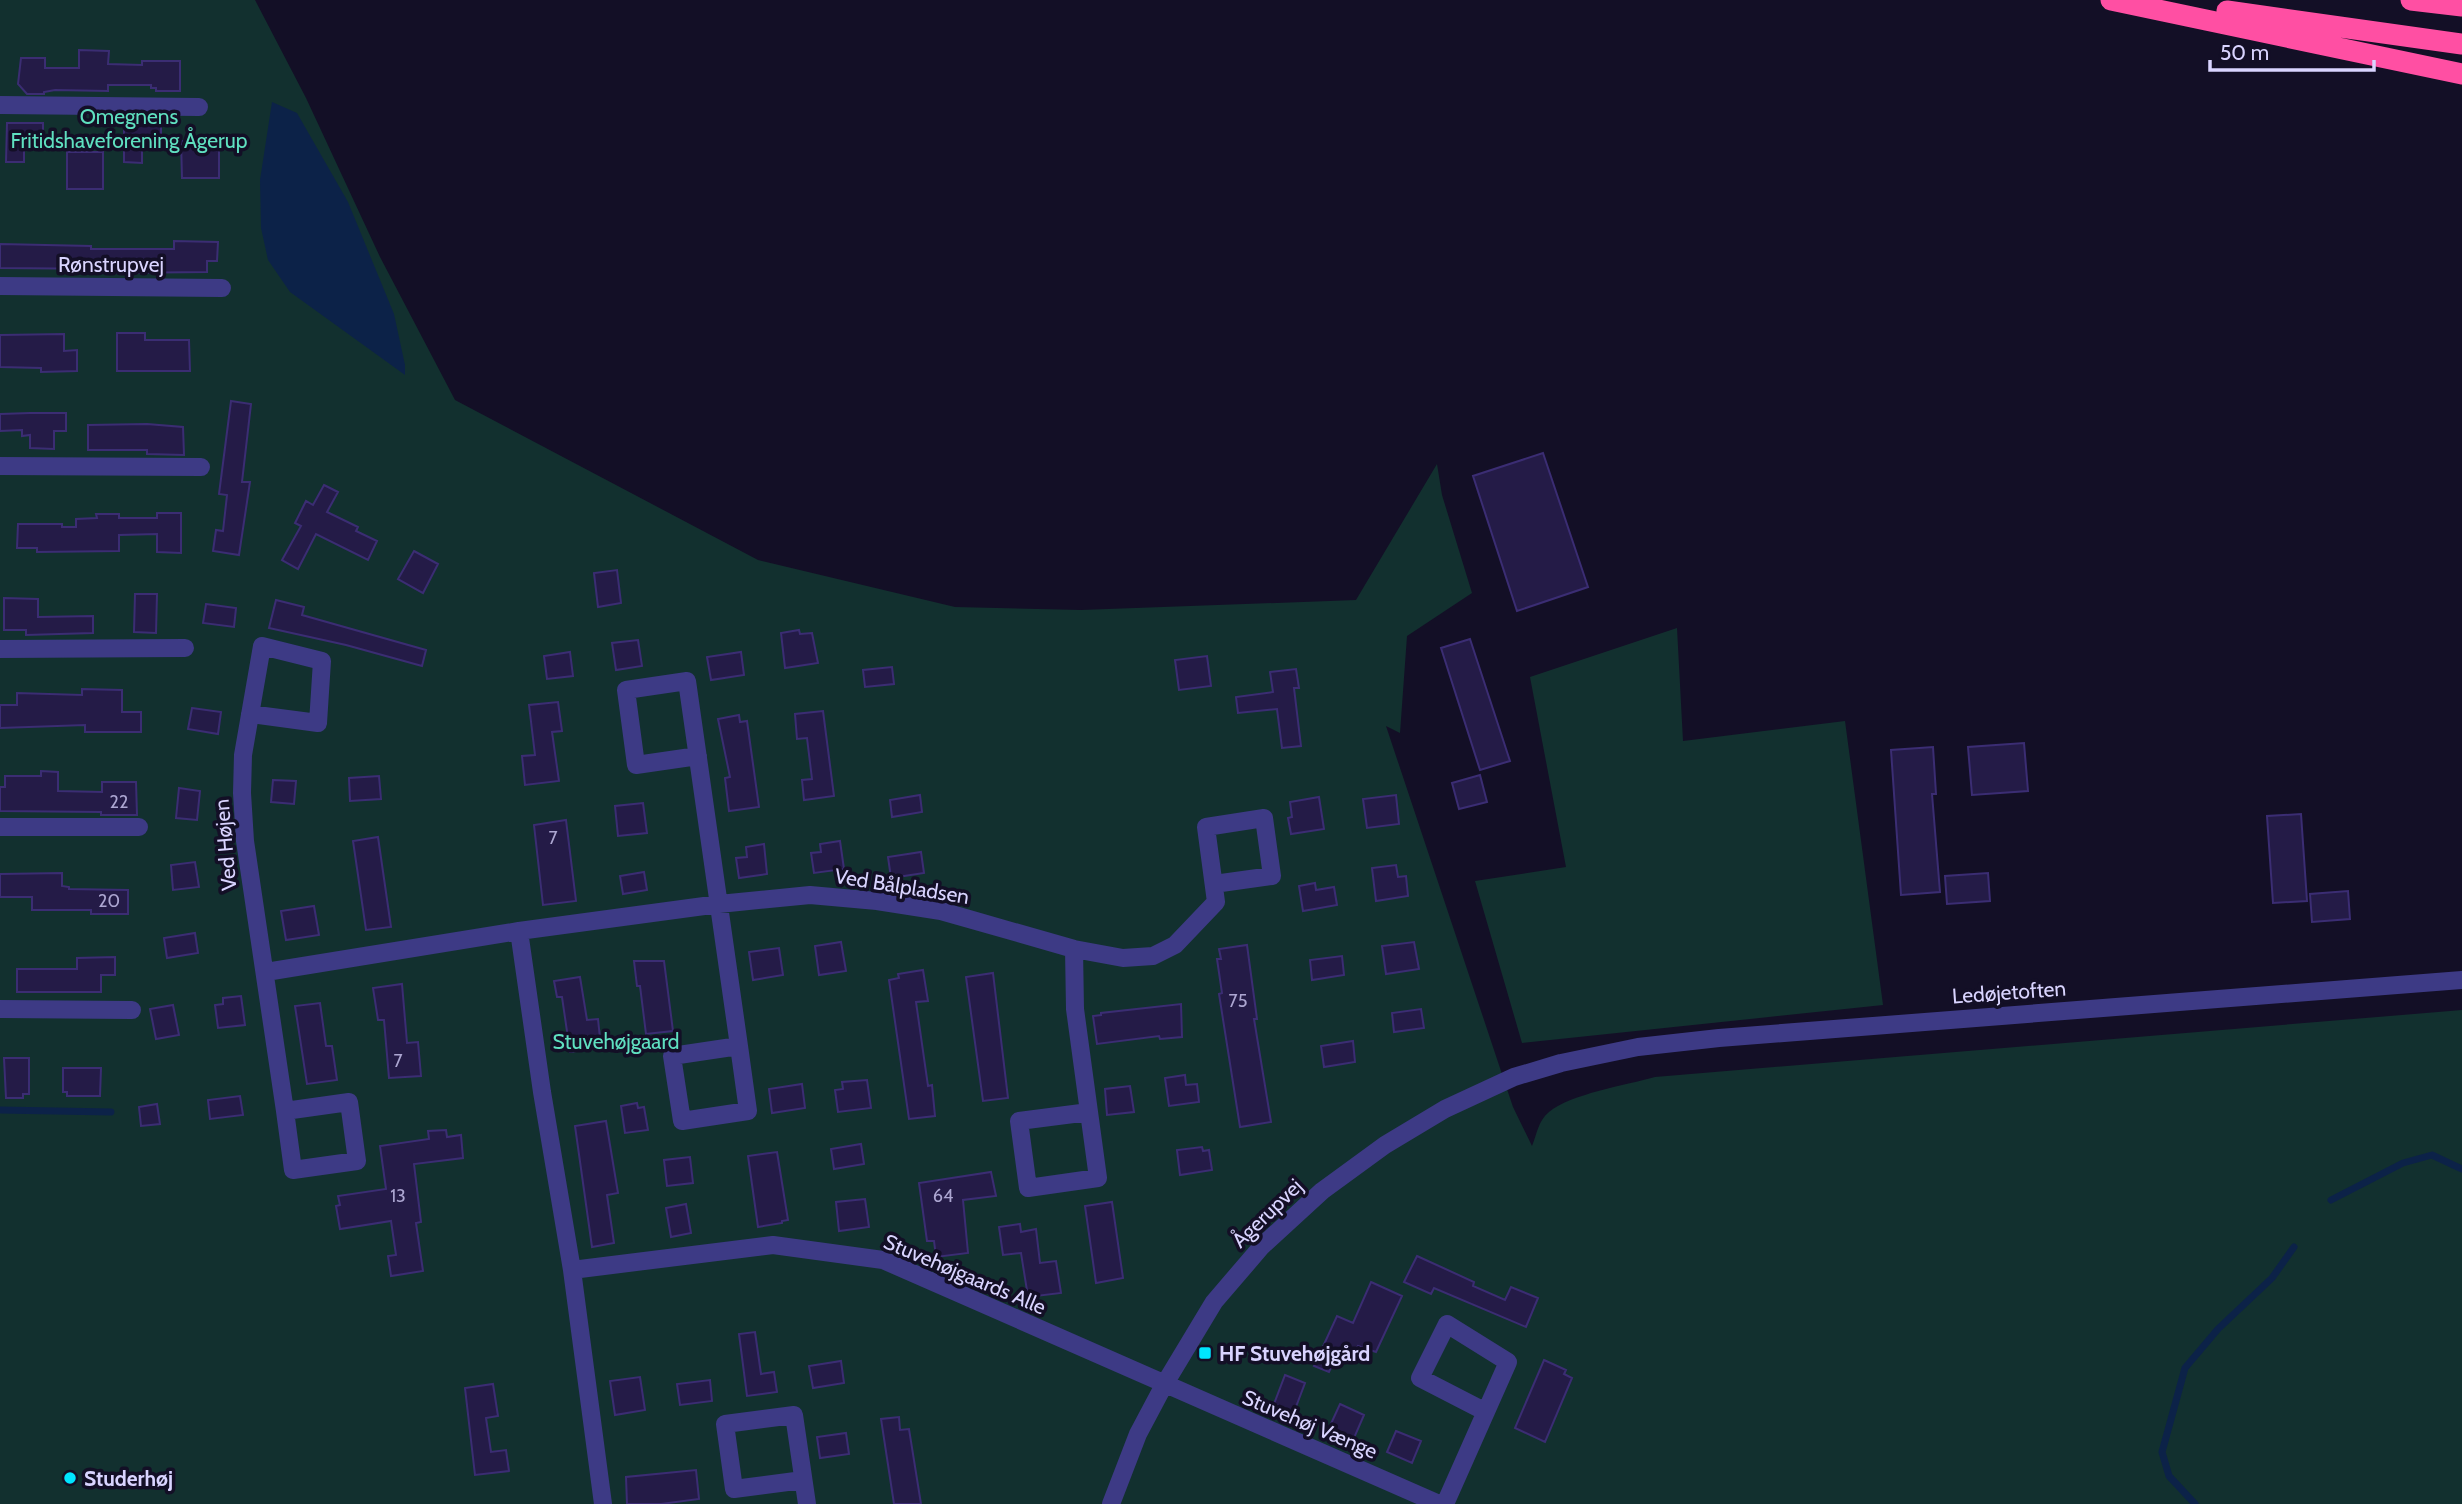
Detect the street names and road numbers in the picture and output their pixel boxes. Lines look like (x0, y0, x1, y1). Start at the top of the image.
street label: Rønstrupvej (58, 252, 164, 278)
street label: Ved Højen (209, 798, 242, 892)
street label: Ved Bålpladsen (833, 863, 971, 909)
street label: Ledøjetoften (1951, 976, 2067, 1009)
street label: Ågerupvej (1226, 1173, 1308, 1253)
street label: Stuvehøjgaards Alle (880, 1229, 1050, 1320)
street label: Stuvehøj Vænge (1238, 1384, 1382, 1465)

